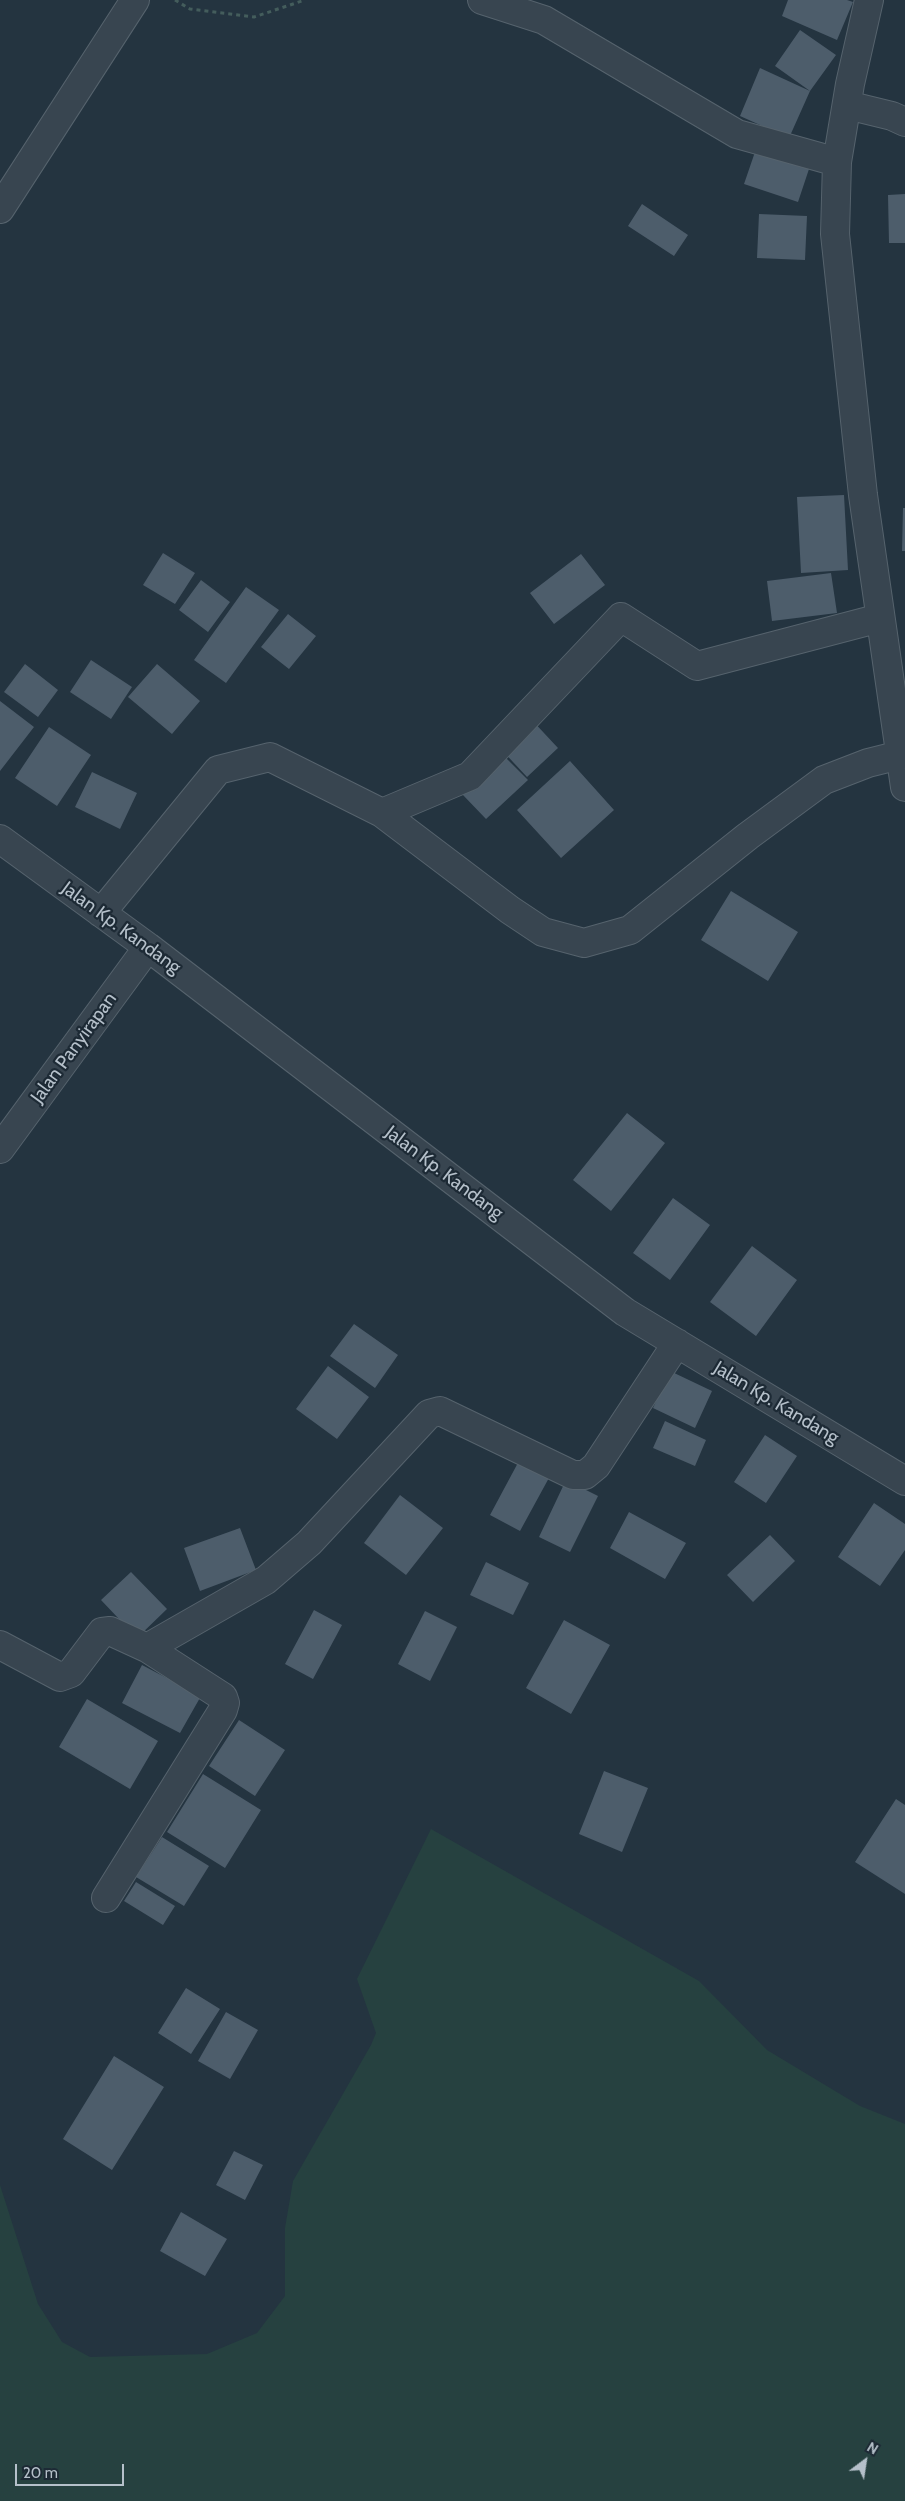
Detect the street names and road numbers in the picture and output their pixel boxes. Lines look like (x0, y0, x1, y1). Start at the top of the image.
street label: Jalan Kp. Kandang (57, 877, 185, 979)
street label: Jalan Panyirapan (26, 988, 122, 1108)
street label: Jalan Kp. Kandang (380, 1121, 508, 1225)
street label: Jalan Kp. Kandang (709, 1357, 843, 1449)

